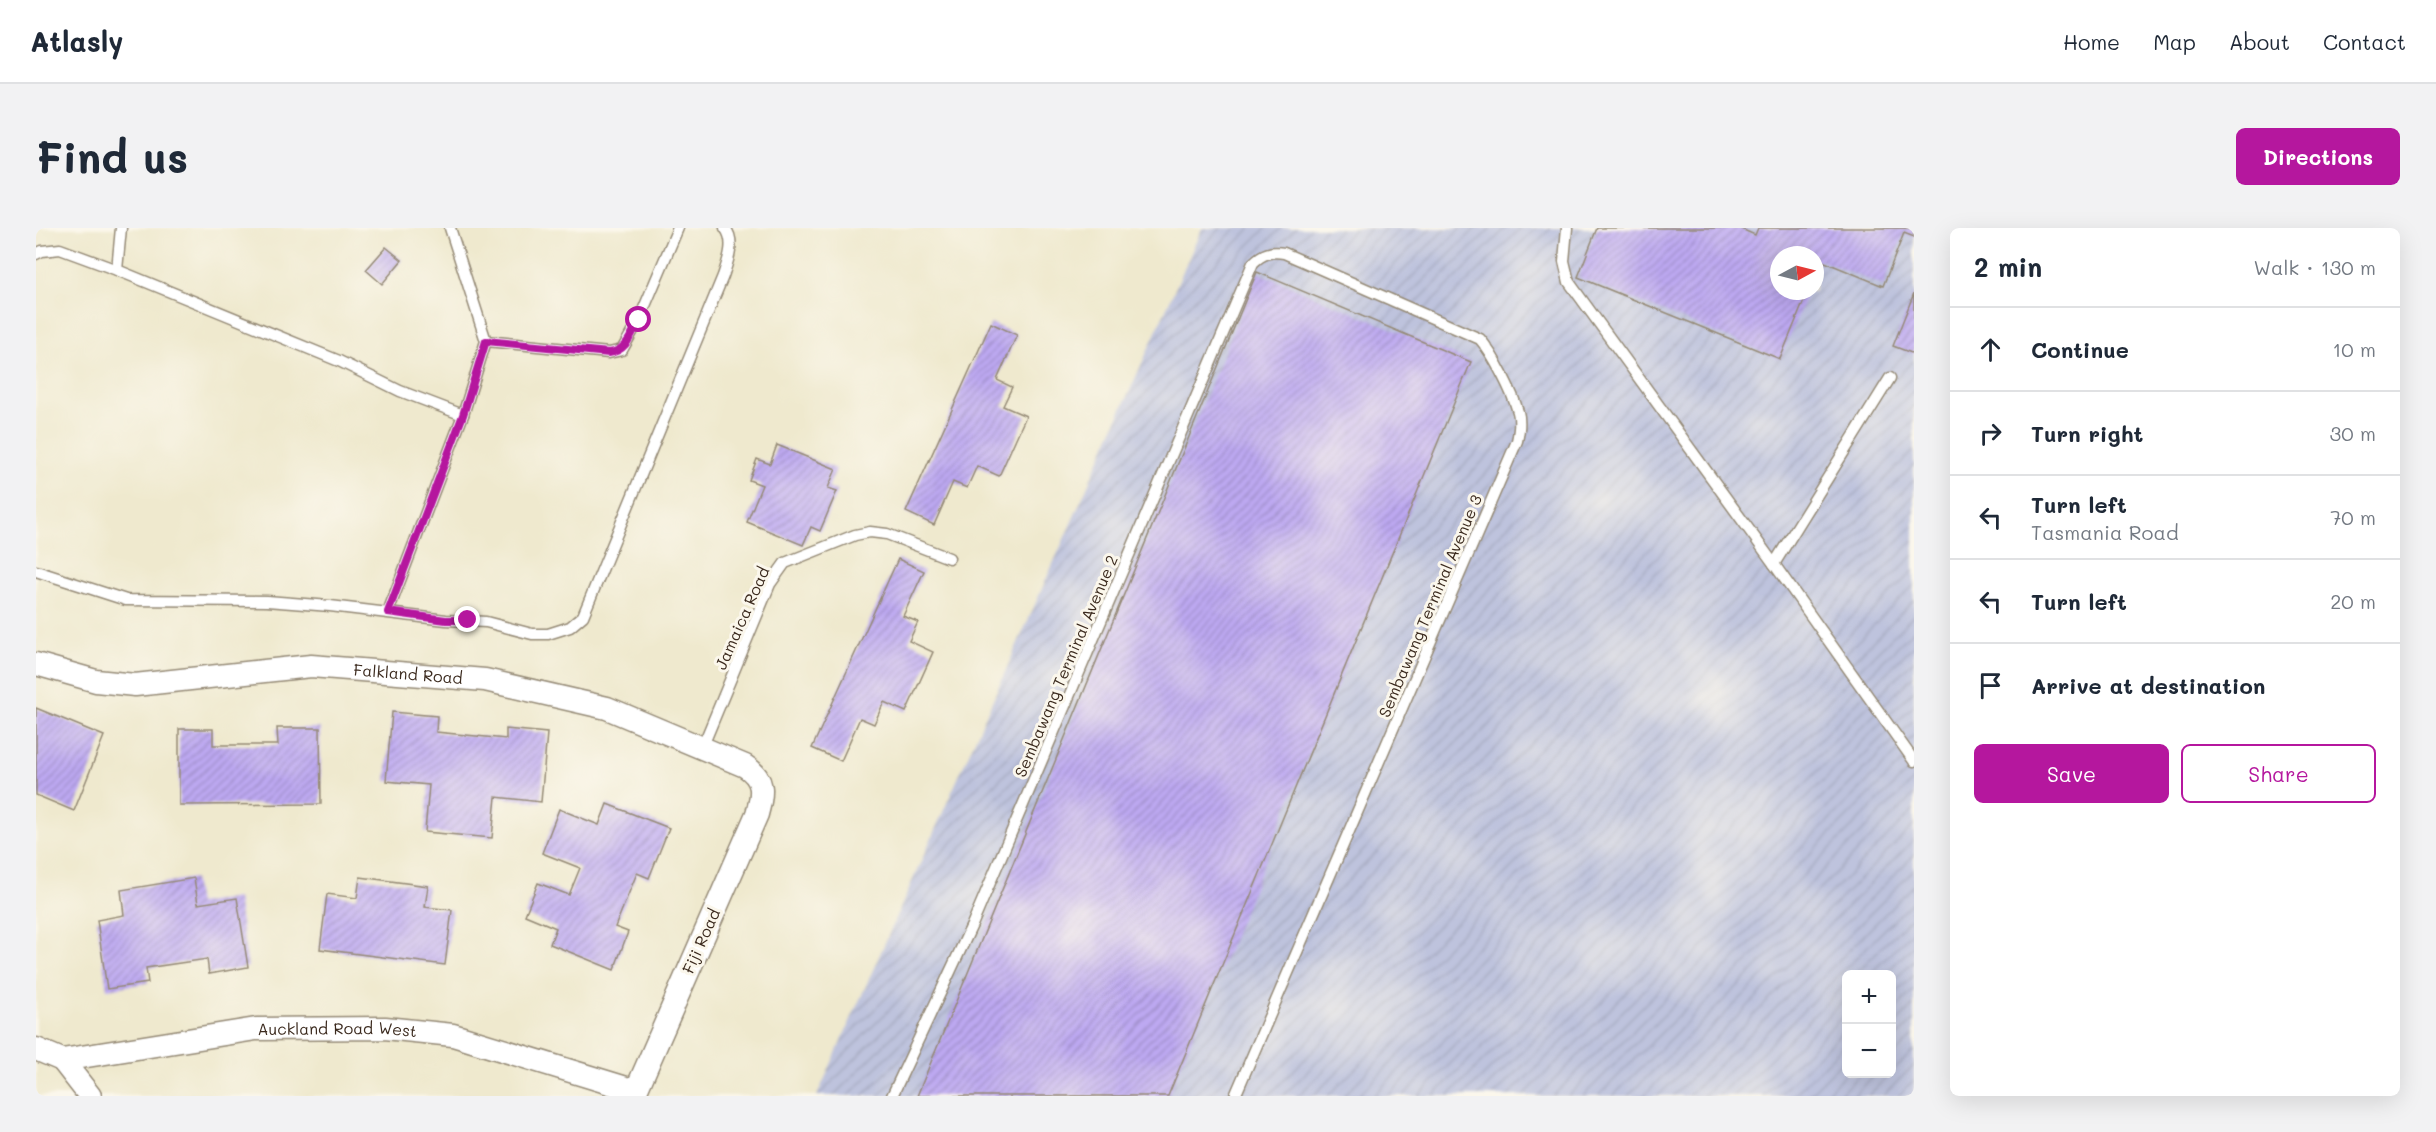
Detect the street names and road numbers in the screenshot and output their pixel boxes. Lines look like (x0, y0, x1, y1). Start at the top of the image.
street label: Sembawang Terminal Avenue 3 (1373, 491, 1486, 720)
street label: Sembawang Terminal Avenue 2 (1009, 552, 1122, 780)
street label: Jamaica Road (709, 563, 774, 673)
street label: Falkland Road (353, 658, 464, 688)
street label: Fiji Road (677, 905, 724, 977)
street label: Auckland Road West (257, 1016, 418, 1041)

